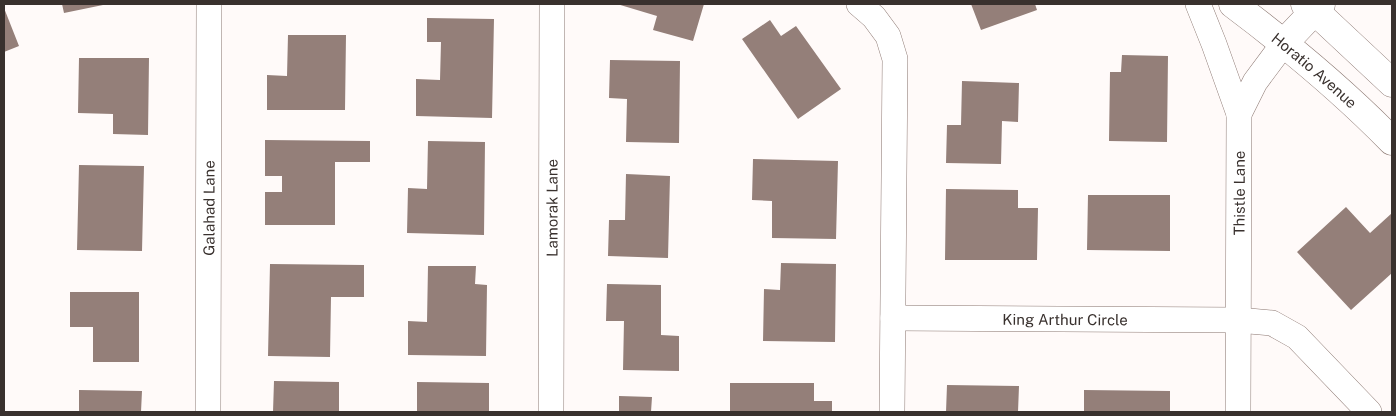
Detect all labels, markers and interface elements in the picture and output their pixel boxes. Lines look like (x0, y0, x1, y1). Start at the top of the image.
street label: Horatio Avenue (1269, 29, 1361, 111)
street label: Thistle Lane (1230, 151, 1247, 235)
street label: Lamorak Lane (543, 159, 560, 257)
street label: Galahad Lane (200, 160, 217, 256)
street label: King Arthur Circle (1002, 310, 1128, 328)

